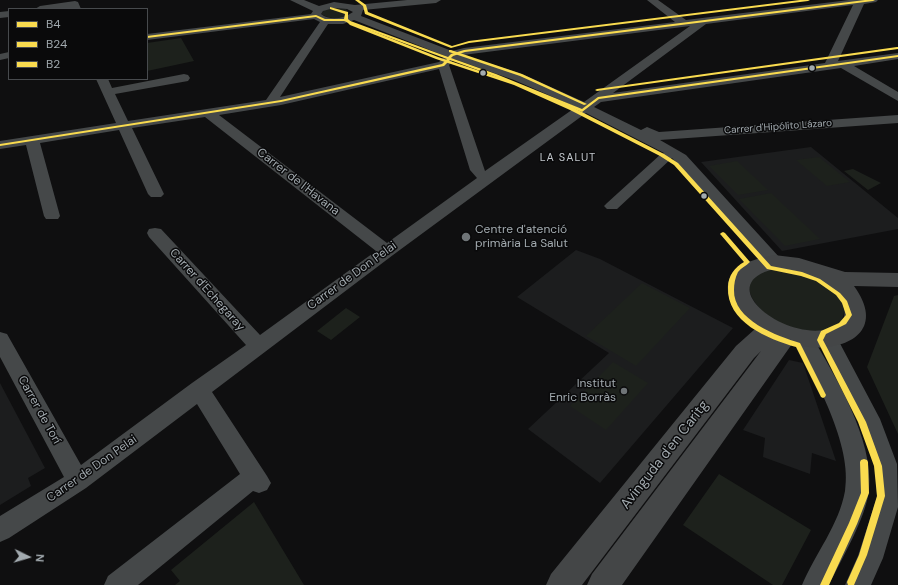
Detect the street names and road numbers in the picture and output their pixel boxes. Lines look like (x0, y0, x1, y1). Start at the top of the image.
street label: Carrer d'Hipólito Lázaro (724, 117, 832, 137)
street label: Carrer de l'Havana (254, 145, 342, 219)
street label: Carrer de Don Pelai (305, 239, 399, 313)
street label: Carrer d'Echegaray (166, 246, 248, 334)
street label: Carrer de Torí (14, 373, 64, 447)
street label: Avinguda d'en Caritg (617, 397, 713, 513)
street label: Carrer de Don Pelai (44, 432, 140, 506)

